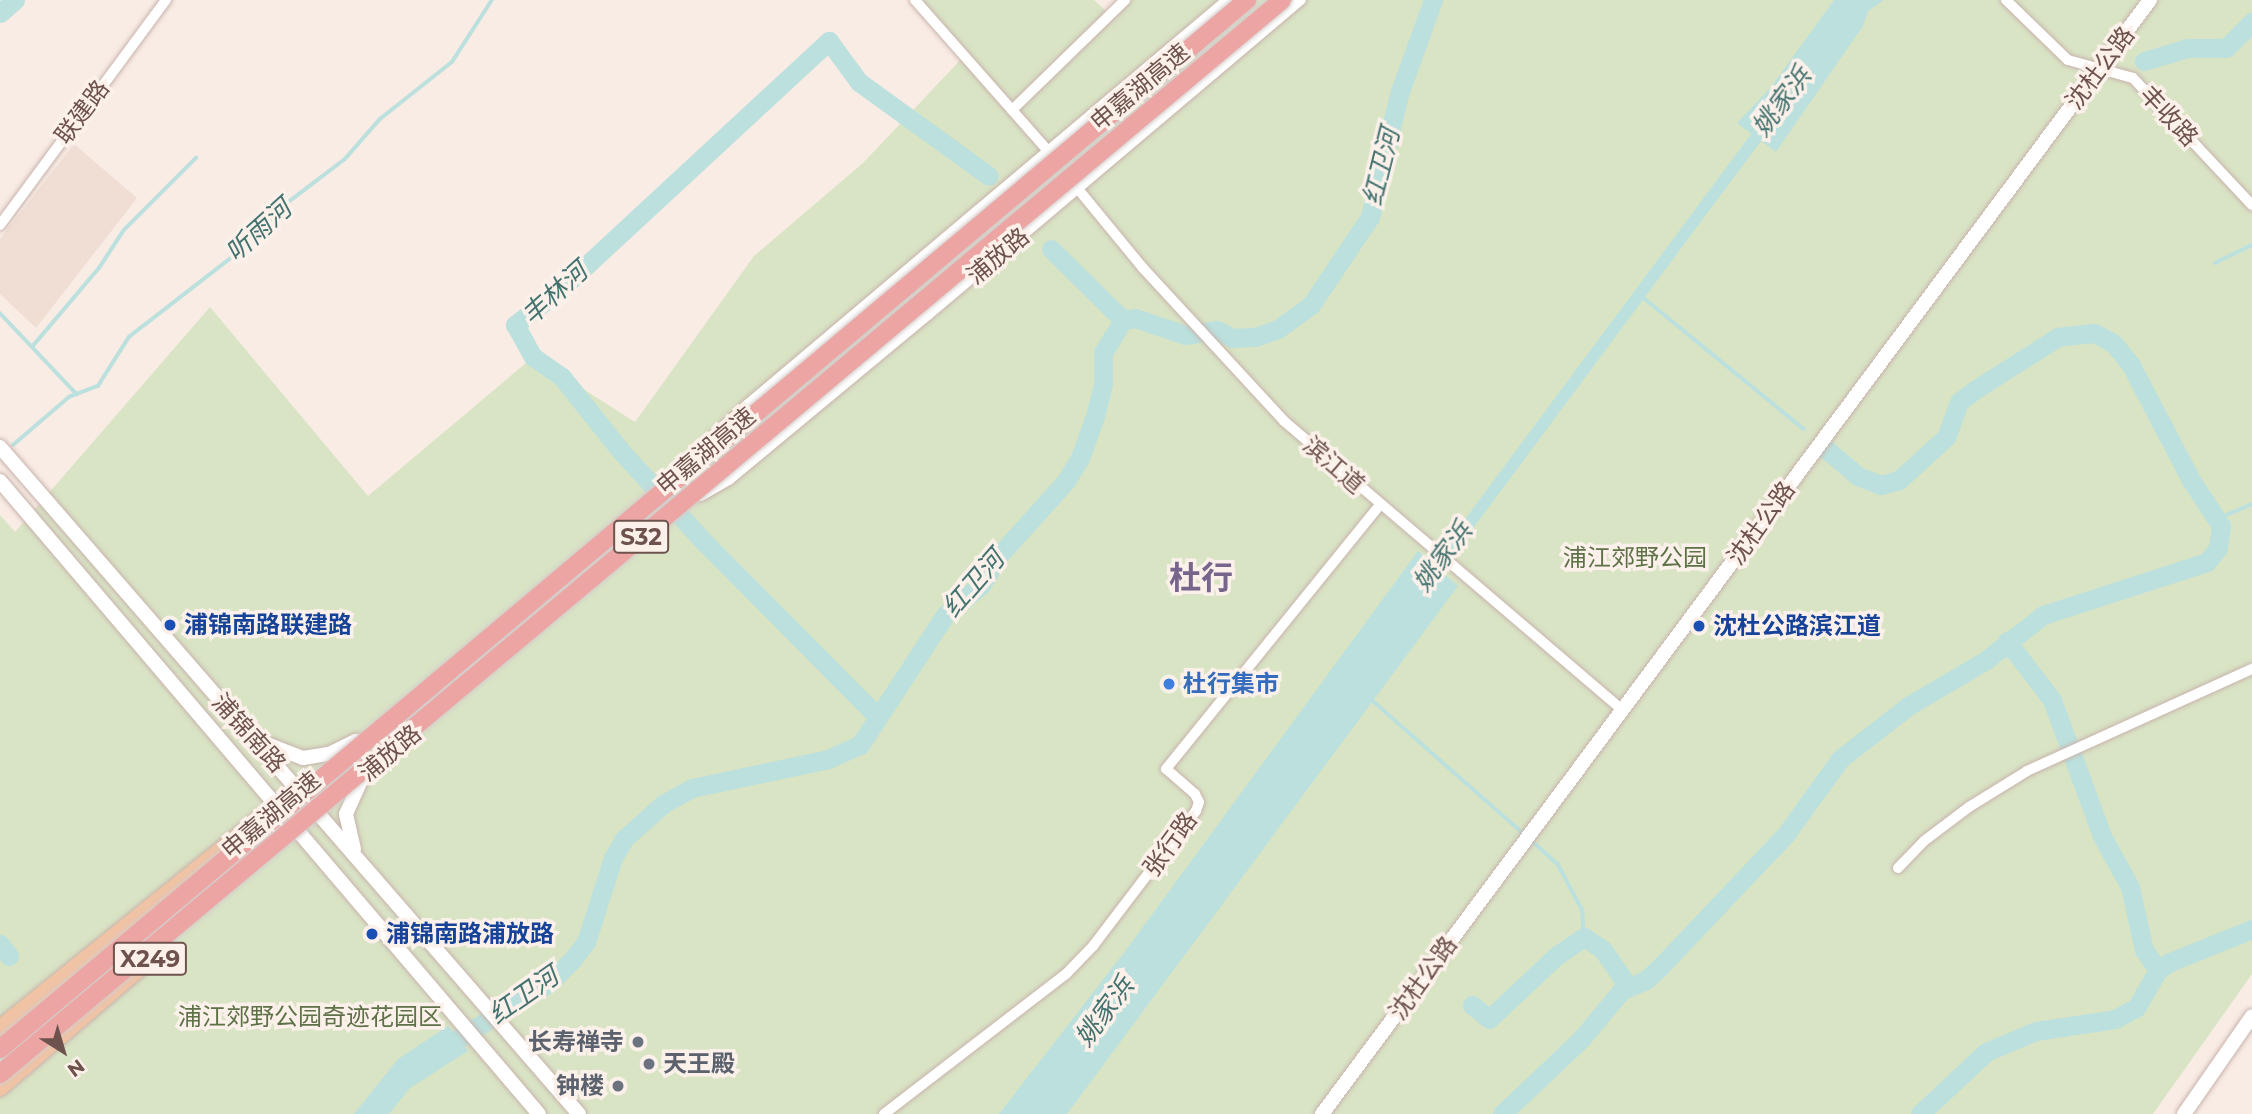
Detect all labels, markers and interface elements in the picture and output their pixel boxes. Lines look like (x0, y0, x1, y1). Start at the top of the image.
street label: 沈杜公路 (2060, 21, 2140, 115)
street label: 申嘉湖高速 (1085, 37, 1195, 137)
water label: 姚家浜 (1746, 61, 1818, 143)
street label: 联建路 (49, 75, 115, 149)
street label: 丰收路 (2134, 80, 2204, 152)
water label: 红卫河 (1357, 125, 1407, 209)
water label: 听雨河 (220, 193, 298, 269)
street label: 浦放路 (961, 222, 1035, 290)
water label: 丰林河 (516, 256, 594, 332)
street label: 申嘉湖高速 (651, 401, 761, 501)
street label: 滨江道 (1297, 431, 1371, 499)
street label: 沈杜公路 (1721, 476, 1801, 570)
water label: 姚家浜 (1407, 516, 1479, 598)
road number: S32 (613, 517, 669, 556)
water label: 红卫河 (937, 544, 1011, 624)
park label: 浦江郊野公园 (1563, 544, 1707, 572)
district label: 杜行 (1169, 559, 1233, 597)
place label: 浦锦南路联建路 (184, 611, 352, 639)
place label: 沈杜公路滨江道 (1713, 612, 1881, 640)
marker: 浦锦南路联建路 (162, 617, 178, 633)
marker: 沈杜公路滨江道 (1691, 618, 1707, 634)
place label: 杜行集市 (1183, 670, 1279, 698)
marker: 杜行集市 (1161, 676, 1177, 692)
street label: 浦锦南路 (206, 688, 292, 778)
street label: 浦放路 (353, 719, 427, 787)
street label: 申嘉湖高速 (216, 765, 326, 865)
street label: 张行路 (1137, 806, 1203, 882)
place label: 浦锦南路浦放路 (386, 920, 554, 948)
marker: 浦锦南路浦放路 (364, 926, 380, 942)
street label: 沈杜公路 (1383, 931, 1463, 1025)
road number: X249 (111, 940, 188, 978)
water label: 红卫河 (483, 961, 565, 1031)
water label: 姚家浜 (1069, 971, 1141, 1053)
park label: 浦江郊野公园奇迹花园区 (178, 1003, 442, 1031)
north arrow (28, 1016, 98, 1086)
place label: 长寿禅寺 (528, 1028, 624, 1056)
marker: 长寿禅寺 (630, 1034, 646, 1050)
place label: 天王殿 (663, 1050, 735, 1078)
text: N (63, 1054, 89, 1082)
marker: 天王殿 (641, 1056, 657, 1072)
place label: 钟楼 (556, 1072, 604, 1100)
marker: 钟楼 (610, 1078, 626, 1094)

